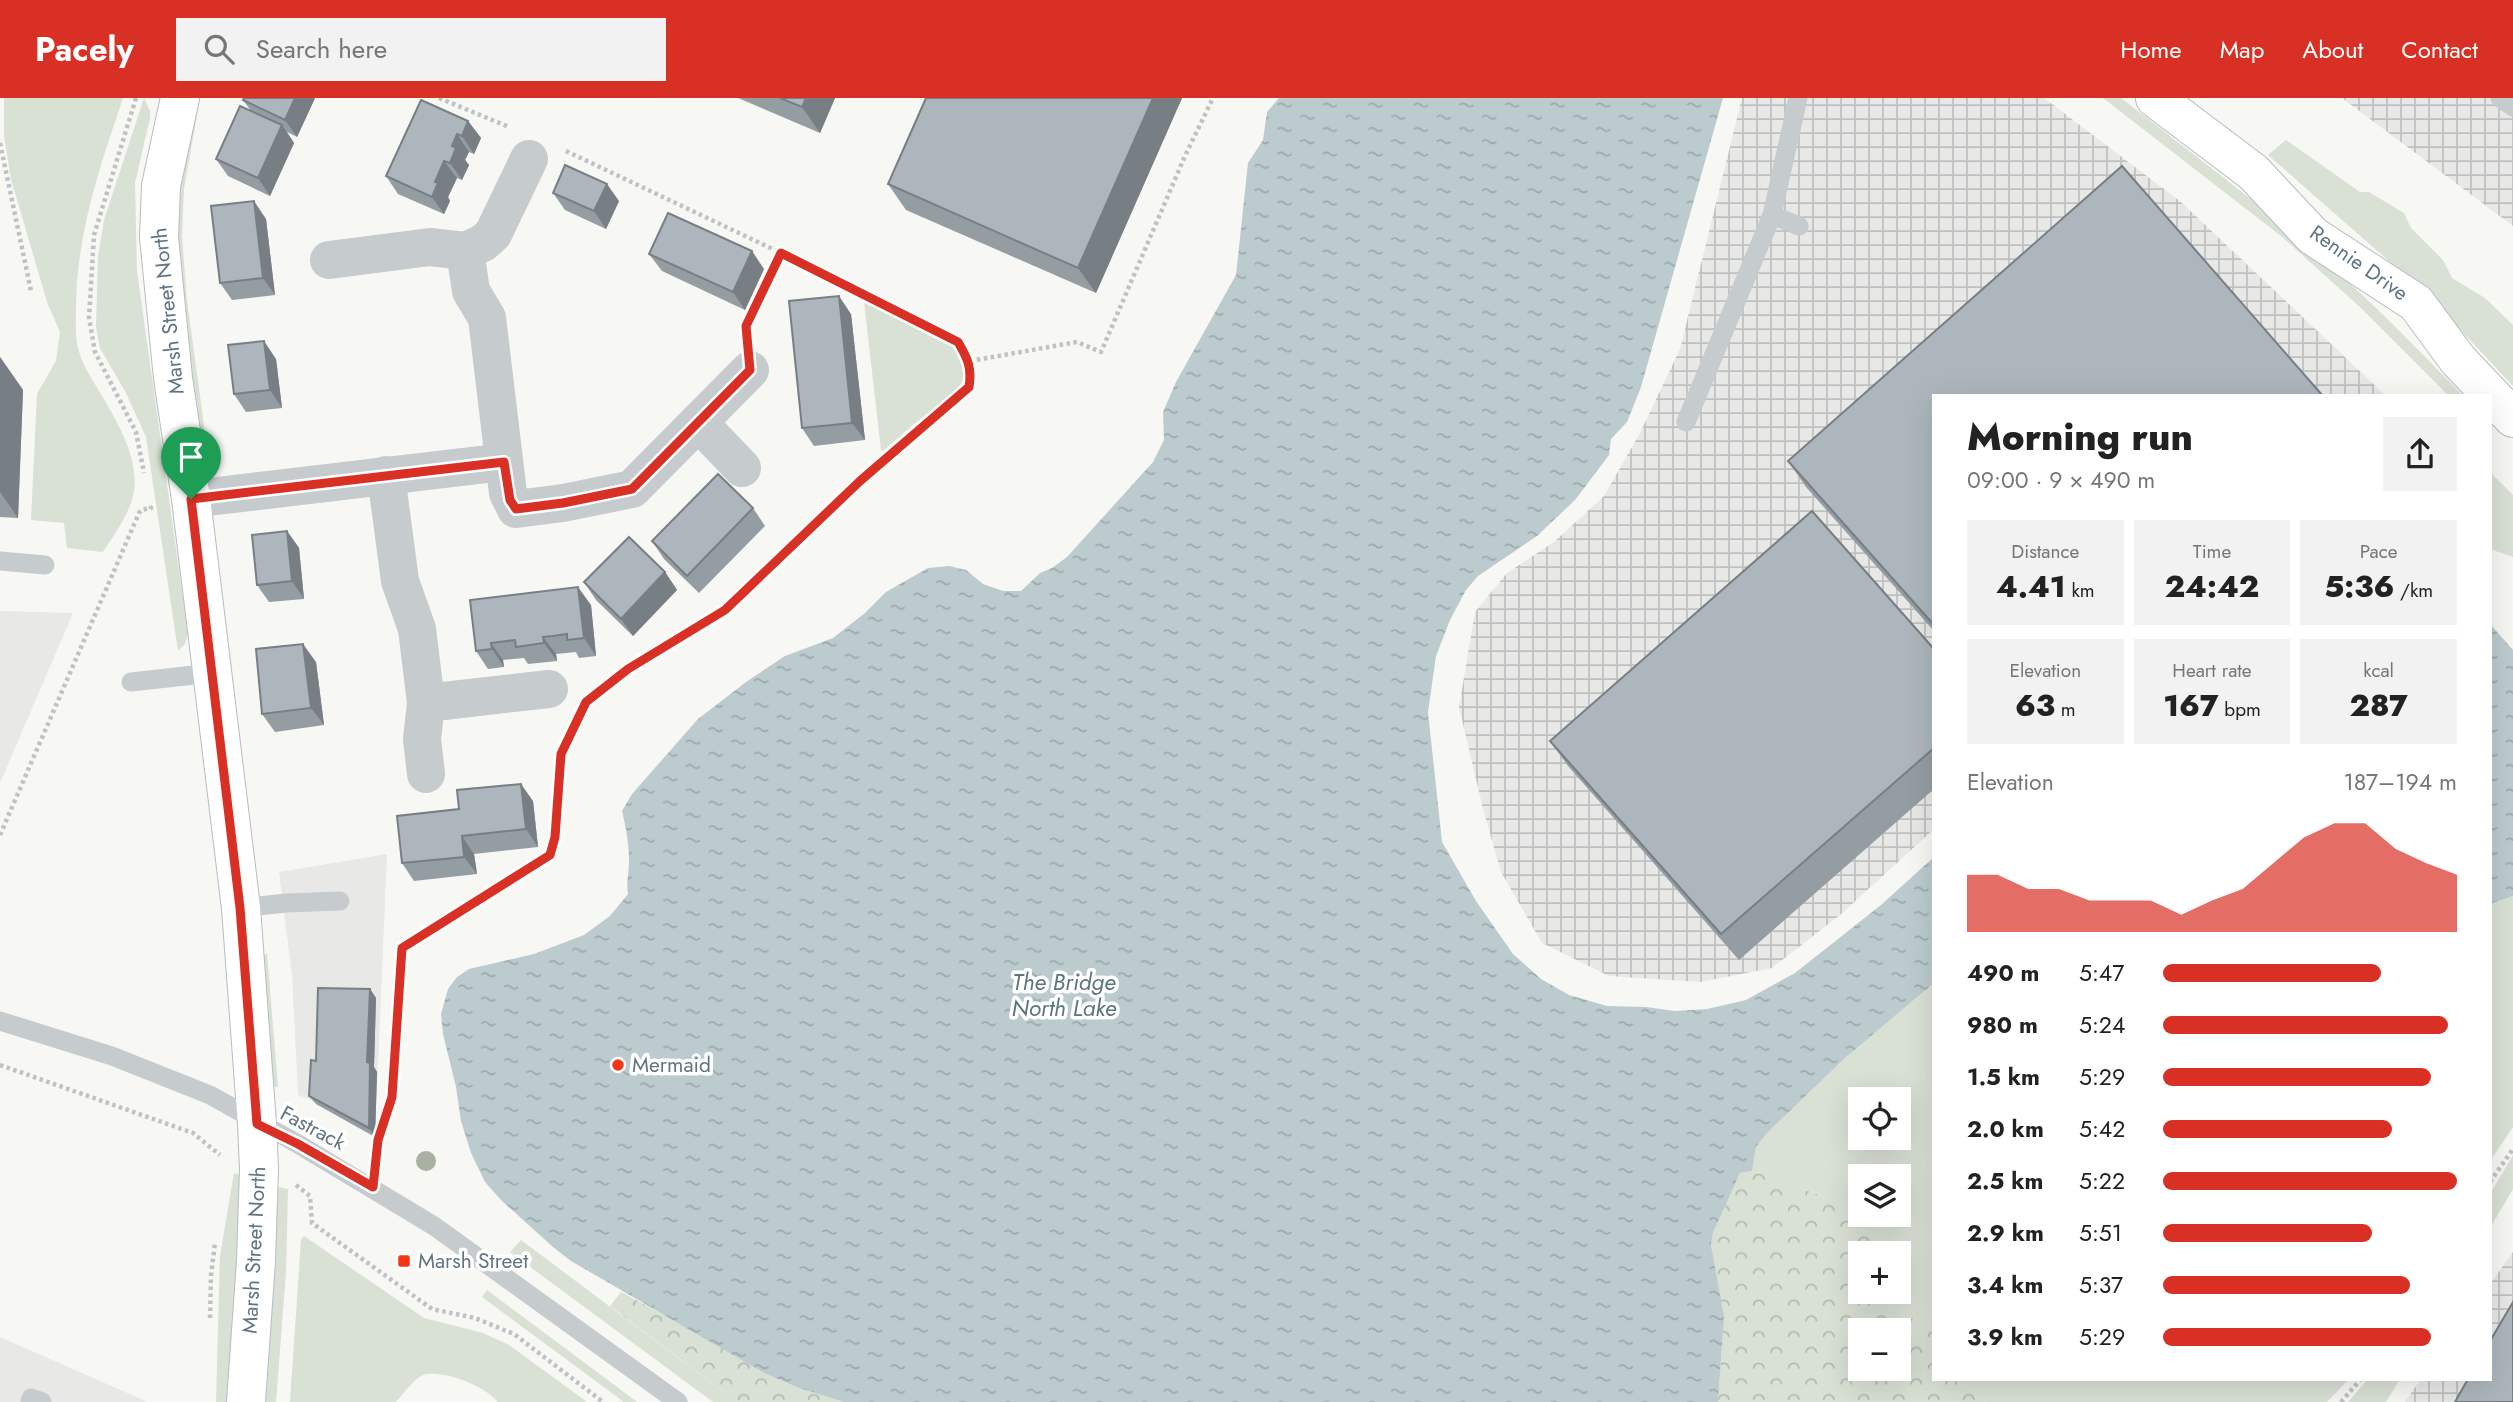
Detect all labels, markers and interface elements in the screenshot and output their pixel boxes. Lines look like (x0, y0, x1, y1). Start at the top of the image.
search box (176, 18, 666, 81)
text: Pacely (35, 26, 134, 73)
icon: search (200, 30, 238, 68)
text: Search here (256, 30, 387, 68)
text: Home (2120, 32, 2182, 67)
text: Map (2220, 32, 2264, 67)
text: About (2302, 32, 2363, 67)
text: Contact (2401, 32, 2478, 67)
street label: Rennie Drive (2304, 218, 2414, 308)
street label: Marsh Street North (144, 226, 192, 396)
text: Morning run (1967, 409, 2193, 464)
button: share (2383, 417, 2457, 491)
pin (161, 427, 221, 499)
icon: arrive (172, 438, 210, 476)
text: 09:00 · 9 × 490 m (1967, 463, 2155, 497)
text: Distance (2011, 538, 2079, 565)
text: Time (2193, 538, 2231, 565)
text: Pace (2360, 538, 2398, 565)
text: 4.41 (1996, 565, 2066, 608)
text: 24:42 (2165, 565, 2259, 608)
text: 5:36 (2324, 565, 2394, 608)
text: km (2066, 577, 2095, 604)
text: /km (2394, 577, 2433, 604)
text: Elevation (2009, 657, 2081, 684)
text: Heart rate (2172, 657, 2252, 684)
text: kcal (2363, 657, 2394, 684)
text: 63 (2015, 684, 2055, 727)
text: 167 (2163, 684, 2219, 727)
text: 287 (2350, 684, 2408, 727)
text: m (2055, 696, 2076, 723)
text: bpm (2219, 696, 2261, 723)
text: Elevation (1967, 765, 2054, 799)
text: 187–194 m (2343, 765, 2457, 799)
text: 490 m (1967, 956, 2039, 990)
text: 5:47 (2079, 956, 2124, 990)
water label: The Bridge North Lake (1012, 965, 1117, 1025)
text: 980 m (1967, 1008, 2038, 1042)
text: 5:24 (2079, 1008, 2125, 1042)
place label: Mermaid (632, 1050, 711, 1080)
marker: Mermaid (610, 1057, 626, 1073)
text: 1.5 km (1967, 1060, 2040, 1094)
text: 5:29 (2079, 1060, 2125, 1094)
map controls (1848, 1087, 1911, 1381)
button: locate (1848, 1087, 1911, 1150)
street label: Fastrack (275, 1098, 352, 1158)
text: 2.0 km (1967, 1112, 2044, 1146)
text: 5:42 (2079, 1112, 2125, 1146)
button: layers (1848, 1164, 1911, 1227)
text: 2.5 km (1967, 1164, 2043, 1198)
text: 5:22 (2079, 1164, 2125, 1198)
street label: Marsh Street North (235, 1166, 273, 1334)
text: 2.9 km (1967, 1216, 2044, 1250)
text: 5:51 (2079, 1216, 2122, 1250)
button: + (1848, 1241, 1911, 1304)
place label: Marsh Street (418, 1246, 528, 1276)
marker: Marsh Street (396, 1253, 412, 1269)
text: 3.4 km (1967, 1268, 2043, 1302)
text: 5:37 (2079, 1268, 2123, 1302)
button: − (1848, 1318, 1911, 1381)
text: 3.9 km (1967, 1320, 2043, 1354)
text: 5:29 (2079, 1320, 2125, 1354)

